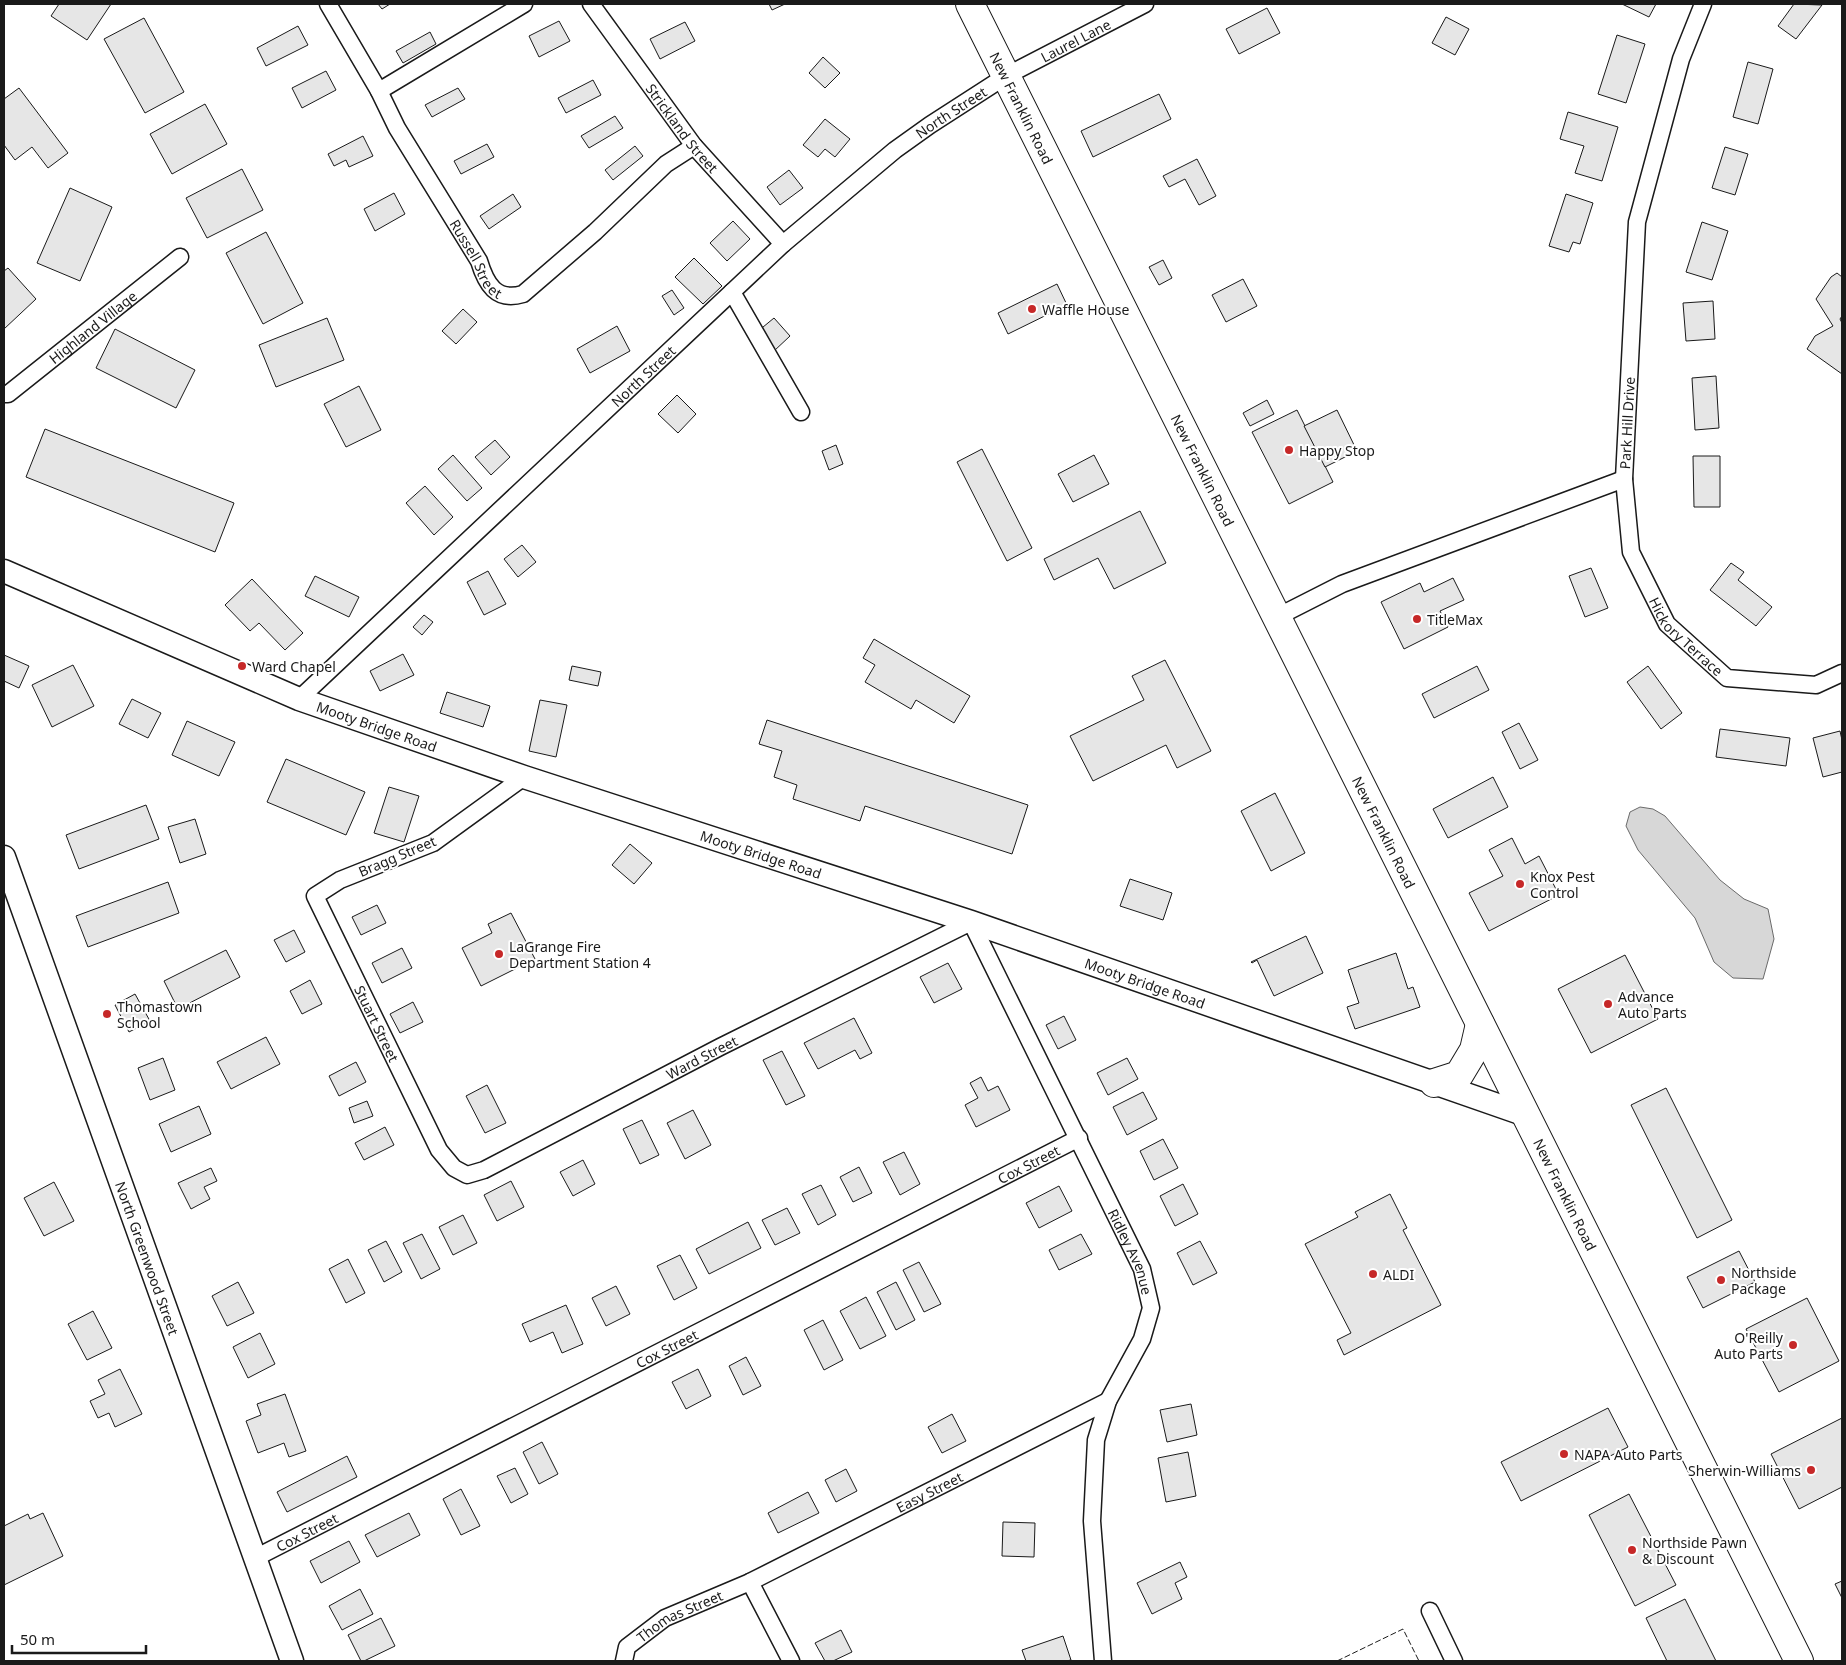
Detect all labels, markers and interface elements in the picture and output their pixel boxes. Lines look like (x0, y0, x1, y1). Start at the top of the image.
street label: Laurel Lane (1037, 14, 1114, 66)
street label: New Franklin Road (986, 49, 1058, 167)
street label: Strickland Street (642, 79, 723, 176)
street label: North Street (911, 82, 990, 142)
street label: Russell Street (446, 215, 506, 303)
street label: Highland Village (45, 286, 140, 368)
place label: Waffle House (1042, 300, 1130, 319)
marker: Waffle House (1026, 303, 1038, 315)
street label: North Street (607, 341, 679, 411)
street label: Park Hill Drive (1615, 376, 1639, 470)
street label: New Franklin Road (1167, 411, 1239, 529)
place label: Happy Stop (1299, 441, 1375, 460)
marker: Happy Stop (1283, 444, 1295, 456)
street label: Hickory Terrace (1645, 594, 1727, 680)
place label: TitleMax (1427, 610, 1484, 629)
marker: TitleMax (1411, 613, 1423, 625)
place label: Ward Chapel (252, 657, 336, 676)
marker: Ward Chapel (236, 660, 248, 672)
street label: Mooty Bridge Road (314, 696, 440, 756)
street label: New Franklin Road (1348, 773, 1420, 891)
street label: Mooty Bridge Road (698, 825, 824, 882)
street label: Bragg Street (355, 831, 439, 881)
place label: Knox Pest Control (1530, 867, 1595, 902)
marker: Knox Pest Control (1514, 878, 1526, 890)
place label: LaGrange Fire Department Station 4 (509, 937, 651, 972)
marker: LaGrange Fire Department Station 4 (493, 948, 505, 960)
street label: Mooty Bridge Road (1082, 953, 1208, 1012)
street label: Stuart Street (350, 982, 404, 1065)
place label: Advance Auto Parts (1618, 987, 1687, 1022)
place label: Thomastown School (117, 997, 202, 1032)
marker: Advance Auto Parts (1602, 998, 1614, 1010)
marker: Thomastown School (101, 1008, 113, 1020)
street label: Ward Street (663, 1031, 740, 1083)
street label: New Franklin Road (1530, 1135, 1602, 1254)
street label: Cox Street (994, 1140, 1063, 1188)
street label: North Greenwood Street (111, 1179, 184, 1337)
street label: Ridley Avenue (1104, 1205, 1157, 1297)
place label: Northside Package (1731, 1263, 1797, 1298)
place label: ALDI (1383, 1265, 1415, 1284)
marker: ALDI (1367, 1268, 1379, 1280)
marker: Northside Package (1715, 1274, 1727, 1286)
street label: Cox Street (632, 1324, 701, 1372)
place label: O'Reilly Auto Parts (1714, 1328, 1784, 1363)
marker: O'Reilly Auto Parts (1787, 1339, 1799, 1351)
place label: NAPA Auto Parts (1574, 1445, 1683, 1464)
marker: NAPA Auto Parts (1558, 1448, 1570, 1460)
place label: Sherwin-Williams (1688, 1461, 1801, 1480)
marker: Sherwin-Williams (1805, 1464, 1817, 1476)
street label: Easy Street (892, 1467, 966, 1516)
street label: Cox Street (272, 1508, 341, 1555)
place label: Northside Pawn & Discount (1642, 1533, 1747, 1568)
marker: Northside Pawn & Discount (1626, 1544, 1638, 1556)
street label: Thomas Street (632, 1585, 725, 1646)
scale bar (12, 1622, 146, 1654)
text: 50 m (20, 1629, 55, 1649)

